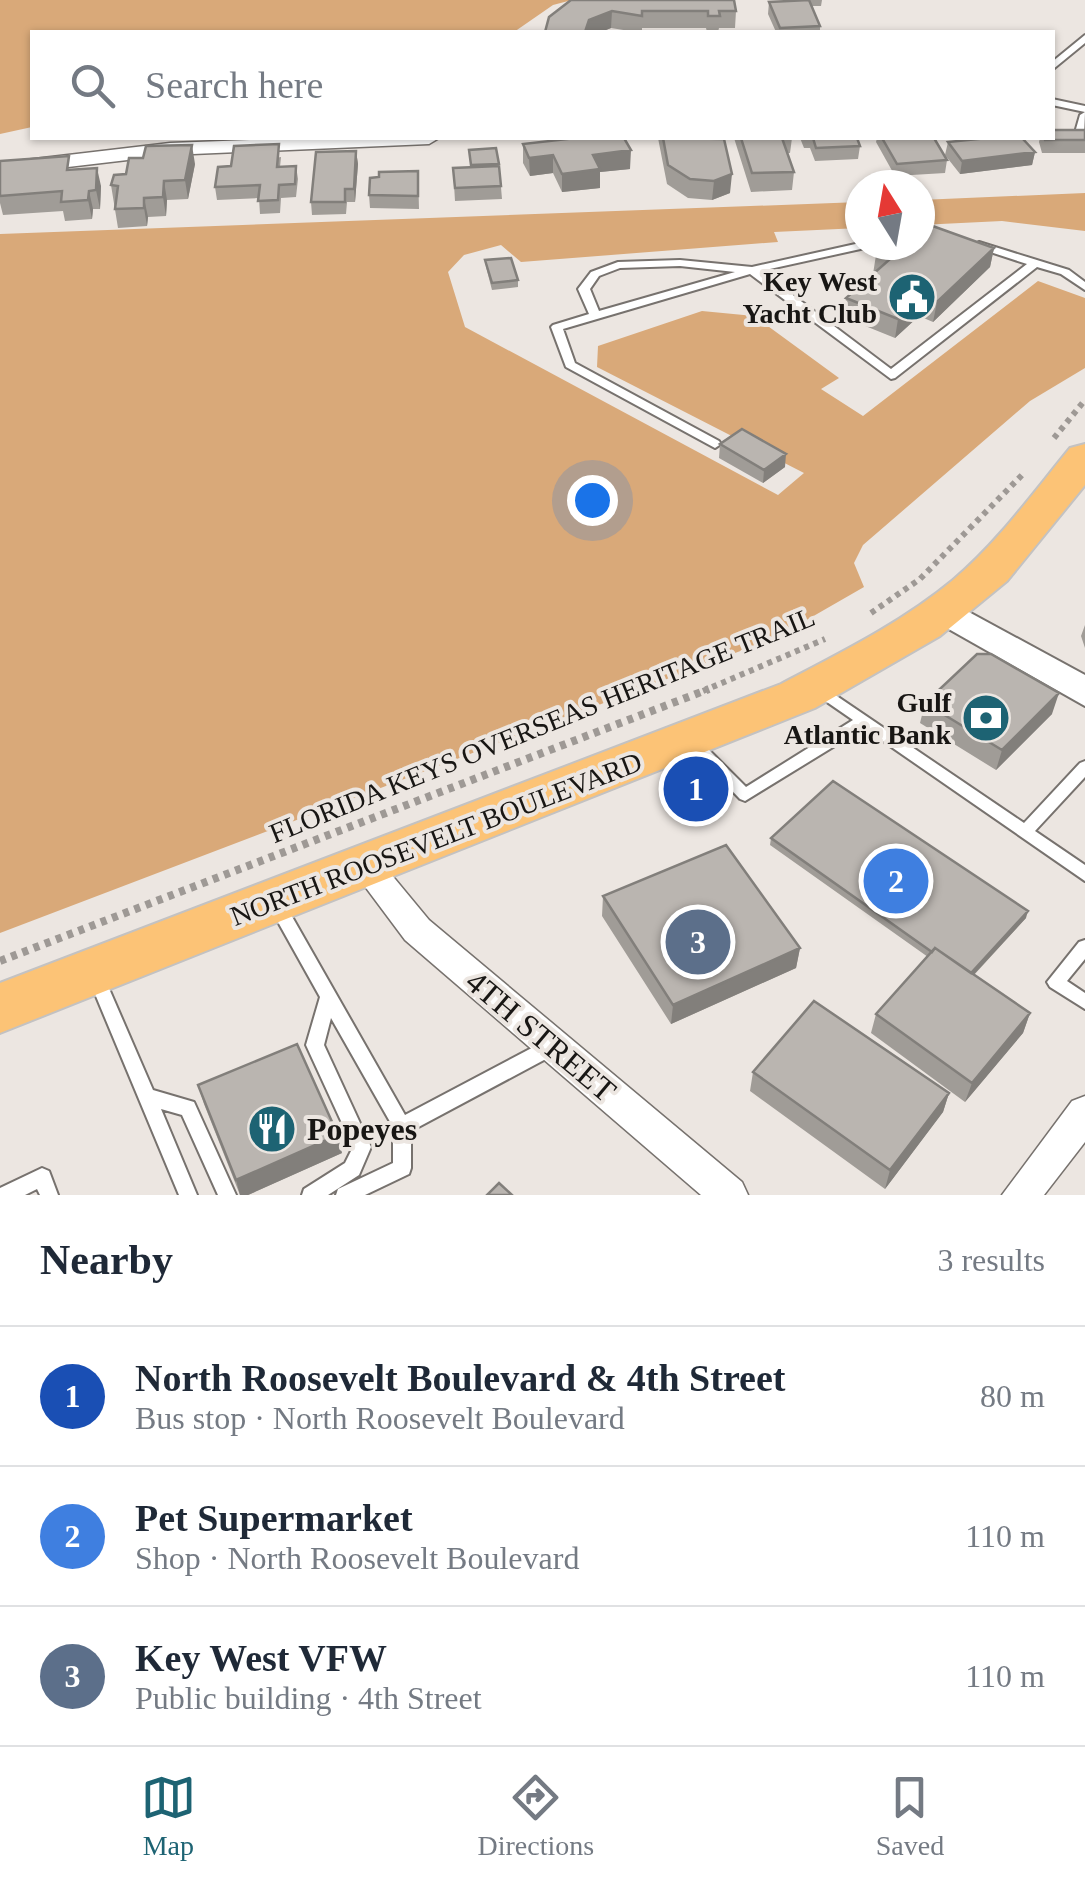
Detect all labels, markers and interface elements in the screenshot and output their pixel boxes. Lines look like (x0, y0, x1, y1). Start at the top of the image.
search box (30, 30, 1055, 140)
icon: search (65, 58, 120, 113)
text: Search here (145, 64, 323, 106)
north arrow (845, 170, 935, 260)
place label: Key West Yacht Club (742, 266, 878, 329)
public building icon: Key West Yacht Club (886, 271, 938, 323)
your location (567, 475, 618, 526)
street label: FLORIDA KEYS OVERSEAS HERITAGE TRAIL (265, 601, 819, 849)
place label: Gulf Atlantic Bank (784, 687, 952, 750)
bank icon: Gulf Atlantic Bank (960, 692, 1012, 744)
street label: NORTH ROOSEVELT BOULEVARD (226, 746, 646, 932)
pin: 1 (664, 752, 728, 826)
pin: 2 (864, 844, 928, 918)
pin: 3 (666, 904, 730, 980)
street label: 4TH STREET (459, 963, 623, 1109)
restaurant icon: Popeyes (246, 1103, 298, 1155)
place label: Popeyes (307, 1111, 417, 1147)
text: Nearby (40, 1237, 173, 1283)
text: 3 results (937, 1242, 1045, 1278)
text: North Roosevelt Boulevard & 4th Street (135, 1357, 785, 1399)
text: 1 (65, 1378, 81, 1414)
text: 80 m (980, 1378, 1045, 1414)
text: Bus stop · North Roosevelt Boulevard (135, 1400, 625, 1436)
text: Pet Supermarket (135, 1497, 413, 1539)
text: 2 (65, 1518, 81, 1554)
text: 110 m (965, 1518, 1045, 1554)
text: Shop · North Roosevelt Boulevard (135, 1540, 579, 1576)
text: Key West VFW (135, 1637, 387, 1679)
text: 3 (65, 1658, 81, 1694)
text: 110 m (965, 1658, 1045, 1694)
text: Public building · 4th Street (135, 1680, 482, 1716)
tab: Map (141, 1770, 196, 1862)
tab: Directions (477, 1770, 594, 1862)
tab: Saved (876, 1770, 944, 1862)

